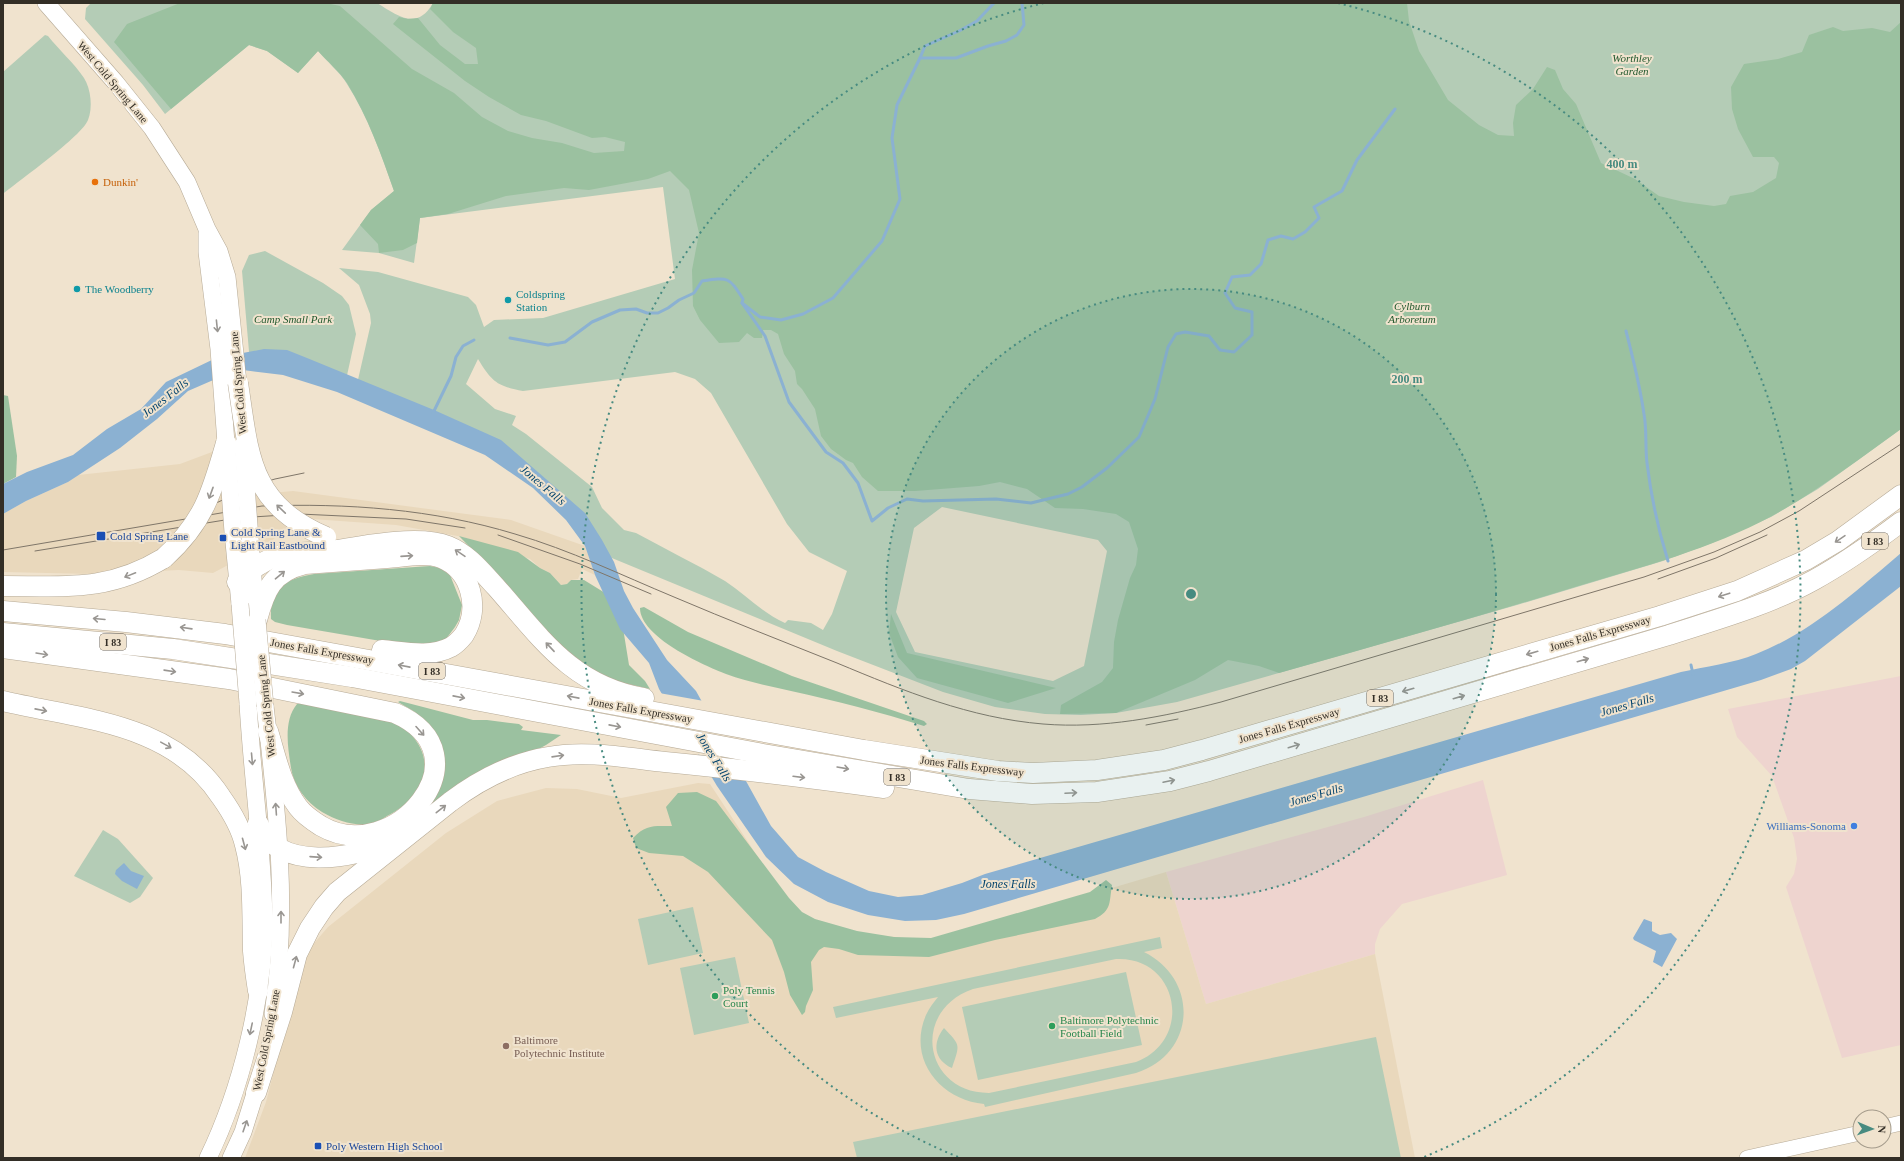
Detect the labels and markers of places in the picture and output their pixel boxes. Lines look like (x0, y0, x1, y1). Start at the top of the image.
place label: Dunkin' (103, 176, 138, 188)
marker: Dunkin' (90, 177, 100, 187)
place label: The Woodberry (85, 283, 154, 295)
marker: The Woodberry (72, 284, 82, 294)
place label: Coldspring Station (516, 288, 565, 313)
marker: Coldspring Station (503, 295, 513, 305)
place label: Cold Spring Lane & Light Rail Eastbound (231, 526, 326, 551)
marker: Cold Spring Lane (95, 530, 107, 542)
place label: Cold Spring Lane (110, 530, 188, 542)
marker: Cold Spring Lane & Light Rail Eastbound (218, 533, 228, 543)
centre of rings (1184, 587, 1198, 601)
place label: Williams-Sonoma (1766, 820, 1846, 832)
marker: Williams-Sonoma (1849, 821, 1859, 831)
place label: Poly Tennis Court (723, 984, 775, 1009)
marker: Poly Tennis Court (710, 991, 720, 1001)
place label: Baltimore Polytechnic Football Field (1060, 1014, 1159, 1039)
marker: Baltimore Polytechnic Football Field (1047, 1021, 1057, 1031)
place label: Baltimore Polytechnic Institute (514, 1034, 605, 1059)
marker: Baltimore Polytechnic Institute (501, 1041, 511, 1051)
place label: Poly Western High School (326, 1140, 443, 1152)
marker: Poly Western High School (313, 1141, 323, 1151)

